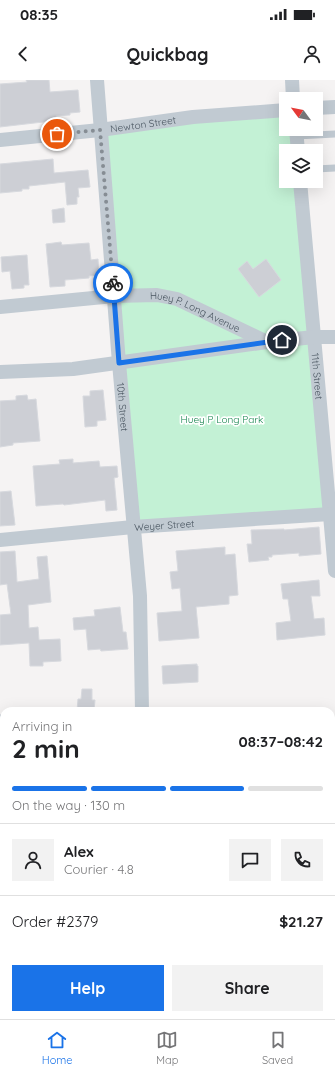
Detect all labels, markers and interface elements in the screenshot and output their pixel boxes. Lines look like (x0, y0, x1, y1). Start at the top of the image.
text: 08:35 (20, 5, 58, 24)
icon: back (12, 43, 34, 65)
text: Quickbag (126, 43, 209, 66)
icon: person (301, 43, 323, 65)
north arrow (279, 92, 323, 136)
map controls (279, 92, 323, 188)
street label: Newton Street (109, 113, 177, 135)
pin (40, 117, 74, 151)
icon: bag (46, 123, 68, 145)
button: layers (279, 144, 323, 188)
courier (93, 263, 133, 303)
icon: bike (102, 272, 124, 294)
street label: Huey P. Long Avenue (150, 288, 243, 335)
pin (265, 323, 299, 357)
icon: home (271, 329, 293, 351)
street label: 11th Street (309, 352, 326, 401)
street label: 10th Street (114, 382, 132, 432)
park label: Huey P Long Park (181, 413, 263, 426)
street label: Weyer Street (134, 516, 195, 533)
text: Arriving in (12, 718, 72, 734)
text: 2 min (12, 732, 80, 765)
text: 08:37–08:42 (239, 732, 323, 751)
text: On the way · 130 m (12, 797, 125, 813)
button: person (12, 839, 54, 881)
button: chat (229, 839, 271, 881)
button: phone (281, 839, 323, 881)
text: Alex (64, 842, 94, 861)
text: Courier · 4.8 (64, 861, 134, 877)
text: Order #2379 (12, 912, 98, 931)
text: $21.27 (279, 912, 323, 931)
button: Help (12, 965, 164, 1011)
button: Share (172, 965, 323, 1011)
tab: Home (42, 1029, 73, 1067)
tab: Map (156, 1029, 178, 1067)
tab: Saved (262, 1029, 293, 1067)

